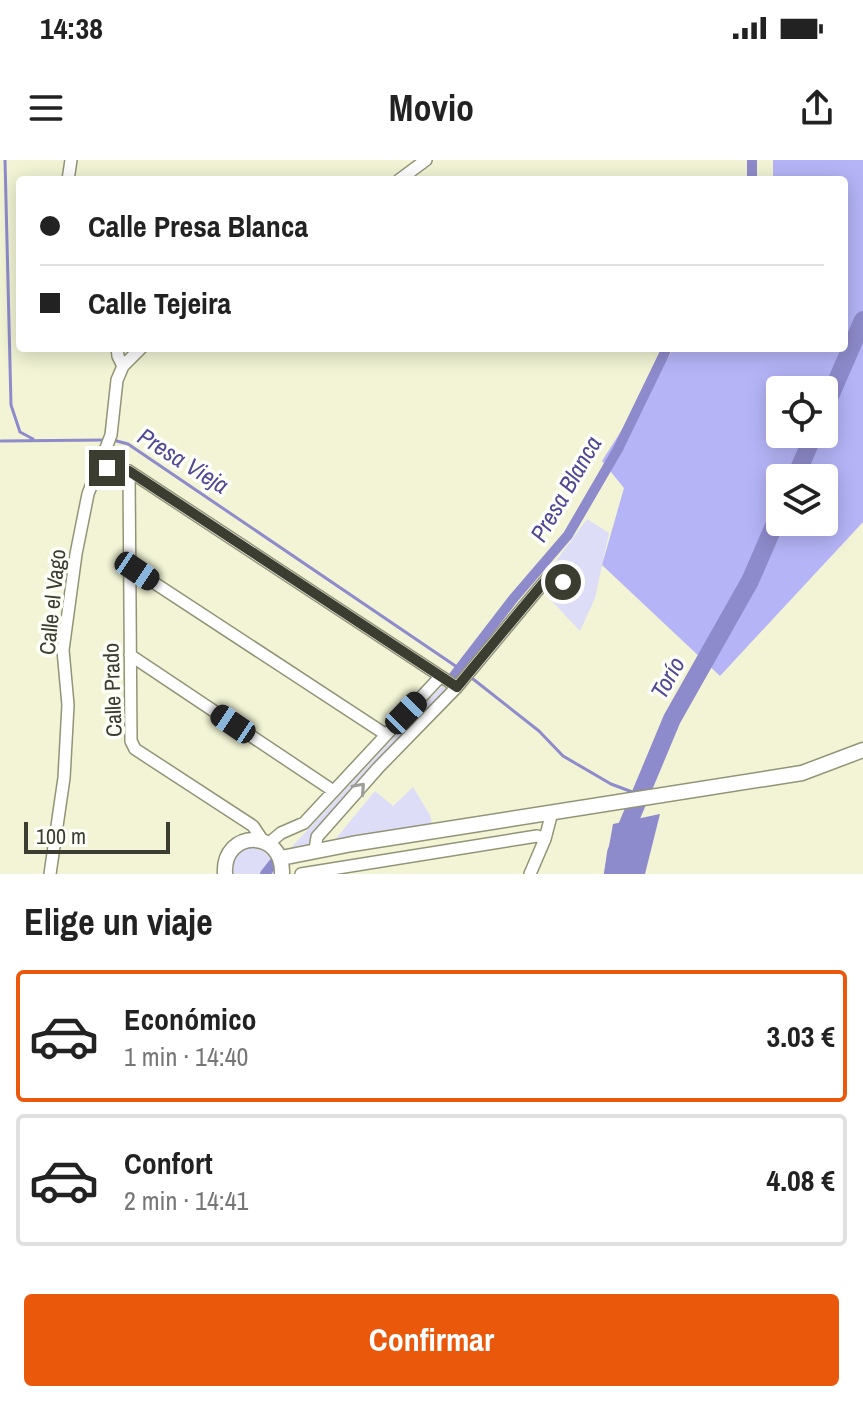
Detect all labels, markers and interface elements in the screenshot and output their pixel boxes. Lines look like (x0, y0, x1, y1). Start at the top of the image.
text: 14:38 (40, 8, 103, 48)
text: Movio (389, 84, 474, 132)
icon: menu (24, 86, 68, 130)
icon: share (795, 86, 839, 130)
text: Calle Presa Blanca (88, 206, 308, 246)
text: Calle Tejeira (88, 283, 231, 323)
map controls (766, 376, 838, 536)
button: locate (766, 376, 838, 448)
water label: Presa Vieja (132, 420, 235, 501)
water label: Presa Blanca (522, 430, 608, 547)
route end (89, 450, 125, 486)
button: layers (766, 464, 838, 536)
street label: Calle el Vago (32, 548, 72, 656)
car (110, 548, 164, 594)
route start (545, 564, 581, 600)
street label: Calle Prado (95, 642, 129, 738)
water label: Torío (643, 651, 692, 704)
car (381, 687, 431, 739)
car (206, 701, 260, 747)
one-way arrow (351, 783, 365, 798)
scale bar (24, 818, 170, 854)
text: 100 m (36, 821, 86, 851)
text: Elige un viaje (24, 898, 213, 946)
text: Económico (124, 999, 257, 1039)
icon: car (28, 1000, 100, 1072)
text: 3.03 € (767, 1016, 835, 1056)
text: 1 min · 14:40 (124, 1039, 248, 1074)
text: Confort (124, 1143, 213, 1183)
icon: car (28, 1144, 100, 1216)
text: 4.08 € (767, 1160, 835, 1200)
text: 2 min · 14:41 (124, 1183, 248, 1218)
button: Confirmar (24, 1294, 839, 1386)

